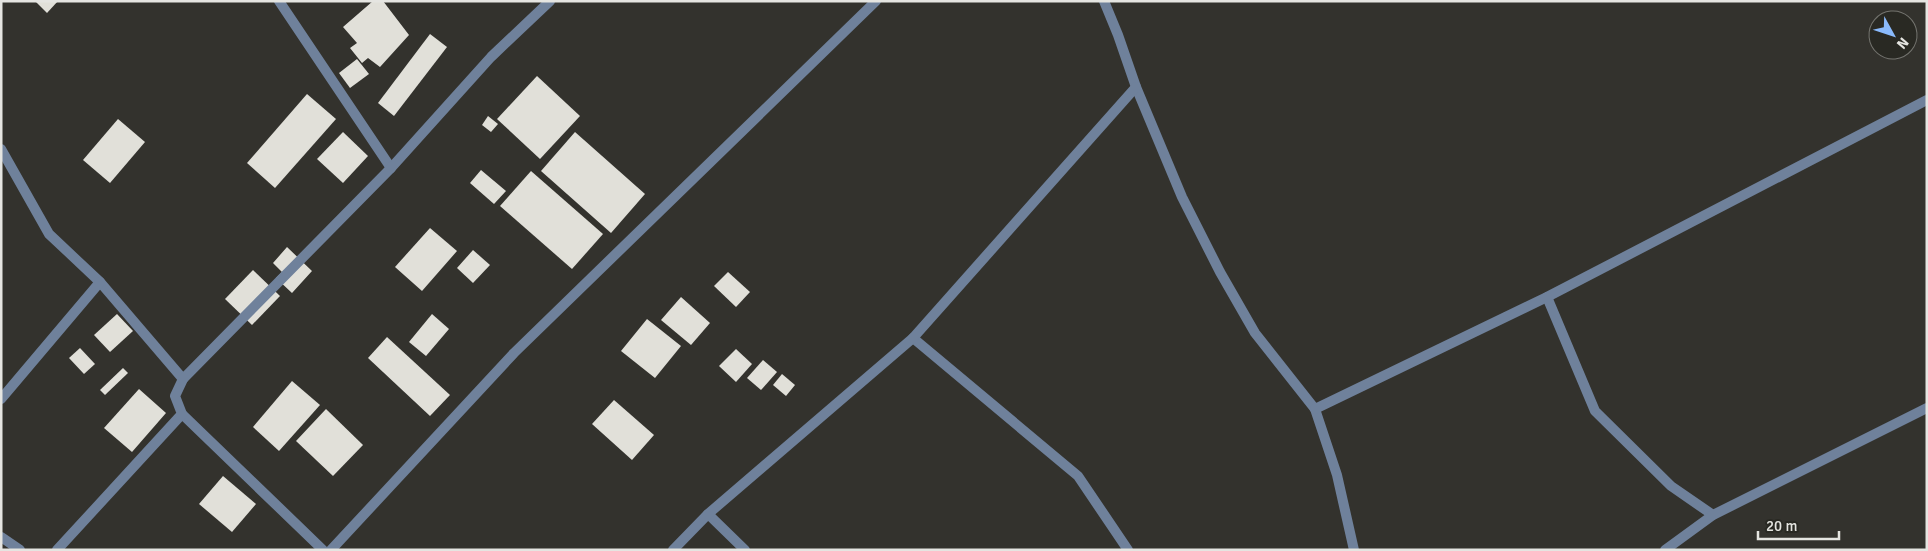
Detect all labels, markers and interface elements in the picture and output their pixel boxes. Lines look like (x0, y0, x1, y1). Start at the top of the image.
north arrow (1868, 10, 1918, 60)
text: N (1893, 34, 1912, 52)
scale bar (1758, 508, 1839, 540)
text: 20 m (1766, 517, 1797, 535)

